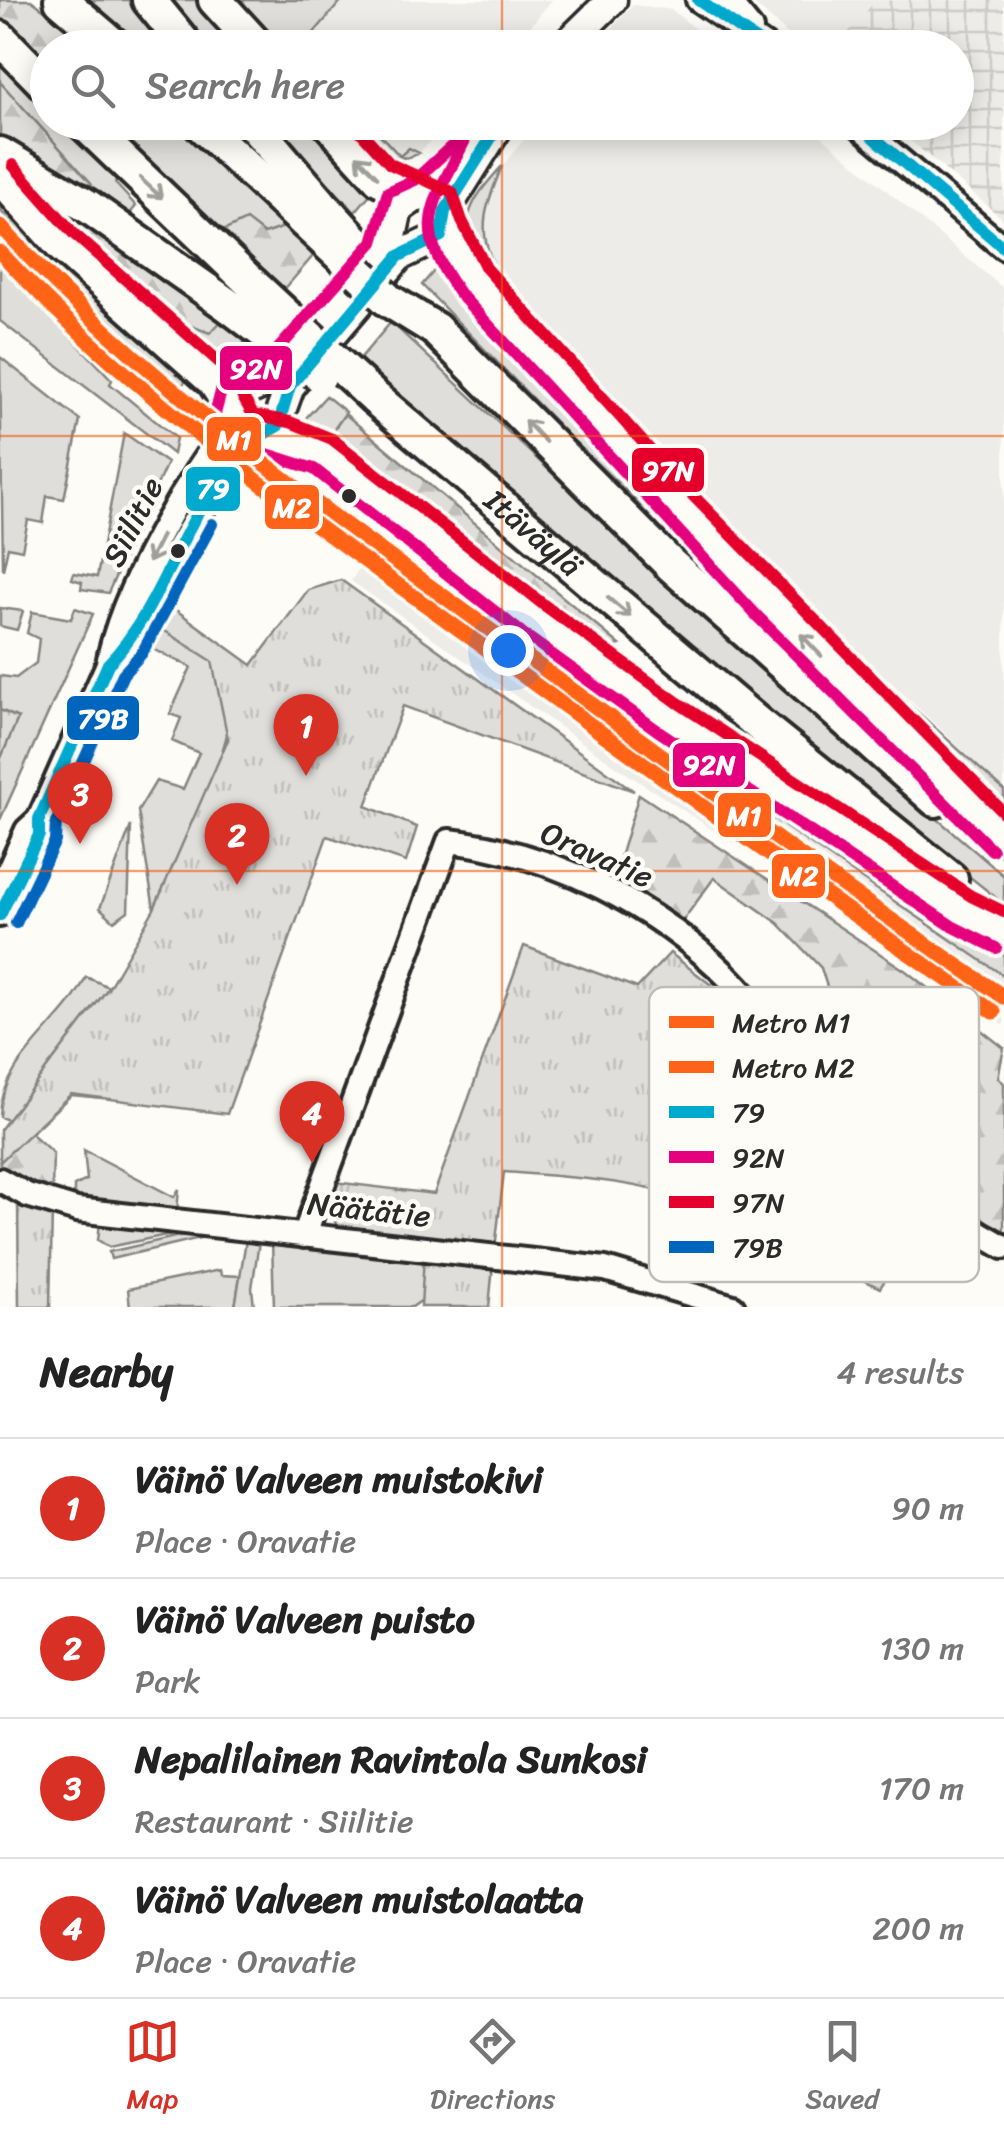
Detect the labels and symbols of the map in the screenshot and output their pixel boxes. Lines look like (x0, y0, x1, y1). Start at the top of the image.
one-way arrow (356, 155, 380, 179)
one-way arrow (138, 176, 163, 199)
line badge: 92N (218, 344, 294, 392)
text: 92N (230, 344, 283, 393)
line badge: M1 (205, 415, 263, 463)
text: M1 (216, 415, 251, 464)
one-way arrow (523, 419, 547, 443)
line badge: 97N (630, 446, 706, 494)
text: 97N (642, 446, 695, 495)
text: 79 (196, 464, 230, 513)
line badge: 79 (184, 465, 242, 513)
street label: Siilitie (86, 467, 180, 577)
street label: Itäväylä (470, 473, 597, 592)
line badge: M2 (263, 483, 321, 531)
text: M2 (271, 483, 312, 532)
unlabelled marker (339, 486, 359, 506)
one-way arrow (145, 534, 164, 564)
unlabelled marker (168, 541, 188, 561)
one-way arrow (605, 596, 631, 618)
your location (483, 625, 534, 676)
one-way arrow (799, 633, 823, 657)
line badge: 79B (65, 694, 141, 742)
text: 79B (78, 694, 129, 743)
pin: 1 (274, 694, 338, 776)
text: 92N (683, 740, 736, 789)
line badge: 92N (671, 741, 747, 789)
pin: 3 (48, 762, 112, 844)
line badge: M1 (716, 791, 773, 839)
text: M1 (726, 791, 761, 840)
pin: 2 (204, 802, 270, 885)
street label: Oravatie (531, 805, 663, 905)
text: M2 (778, 851, 819, 900)
line badge: M2 (770, 852, 827, 900)
legend (649, 987, 979, 1282)
text: Metro M1 (732, 998, 850, 1047)
text: Metro M2 (732, 1043, 855, 1092)
pin: 4 (280, 1080, 344, 1163)
text: 79 (732, 1088, 765, 1137)
text: 92N (732, 1133, 785, 1182)
street label: Näätätie (305, 1175, 433, 1245)
text: 97N (732, 1178, 785, 1227)
text: 79B (732, 1223, 783, 1272)

